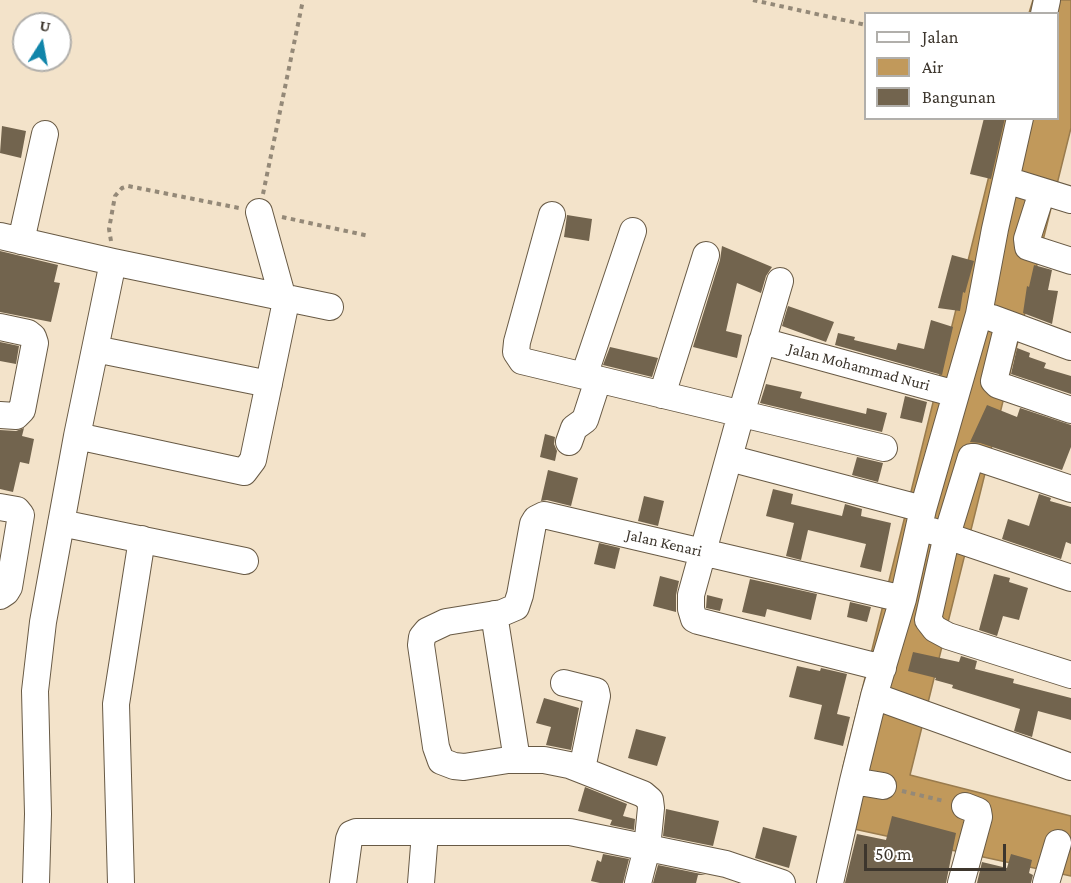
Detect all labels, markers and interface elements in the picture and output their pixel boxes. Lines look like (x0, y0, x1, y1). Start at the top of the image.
north arrow (12, 12, 72, 72)
legend (864, 12, 1059, 120)
text: U (38, 16, 52, 35)
text: Jalan (922, 27, 958, 47)
text: Air (922, 57, 943, 77)
text: Bangunan (922, 87, 996, 107)
street label: Jalan Mohammad Nuri (786, 339, 932, 395)
street label: Jalan Kenari (624, 525, 704, 561)
scale bar (867, 832, 1010, 870)
text: 50 m (875, 844, 912, 864)

